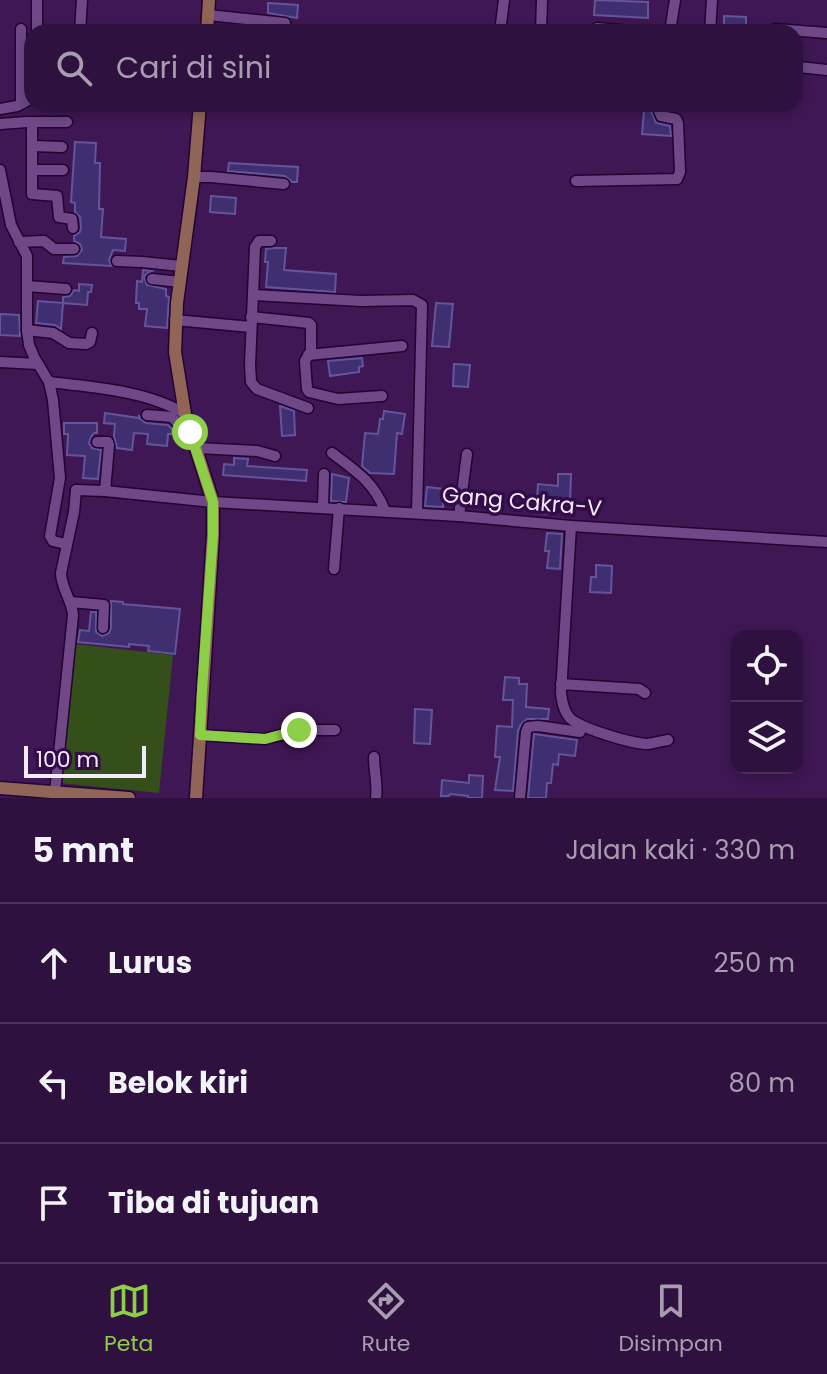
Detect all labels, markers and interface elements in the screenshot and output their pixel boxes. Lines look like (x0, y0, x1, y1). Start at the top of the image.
search box (24, 24, 803, 112)
icon: search (52, 46, 96, 90)
text: Cari di sini (116, 46, 271, 89)
route start (172, 414, 208, 450)
street label: Gang Cakra-V (441, 479, 603, 524)
map controls (731, 630, 803, 774)
button: locate (731, 630, 803, 702)
button: layers (731, 702, 803, 774)
route end (281, 712, 317, 748)
scale bar (24, 742, 146, 778)
text: 100 m (36, 744, 99, 775)
text: 5 mnt (32, 826, 134, 874)
text: Jalan kaki · 330 m (565, 832, 795, 868)
icon: ahead (32, 941, 76, 985)
text: Lurus (108, 941, 192, 984)
text: 250 m (714, 945, 795, 981)
icon: left (32, 1061, 76, 1105)
text: Belok kiri (108, 1061, 248, 1104)
text: 80 m (729, 1065, 795, 1101)
icon: arrive (32, 1181, 76, 1225)
text: Tiba di tujuan (108, 1181, 319, 1224)
tab: Peta (104, 1279, 153, 1360)
tab: Rute (361, 1279, 410, 1360)
tab: Disimpan (619, 1279, 723, 1360)

